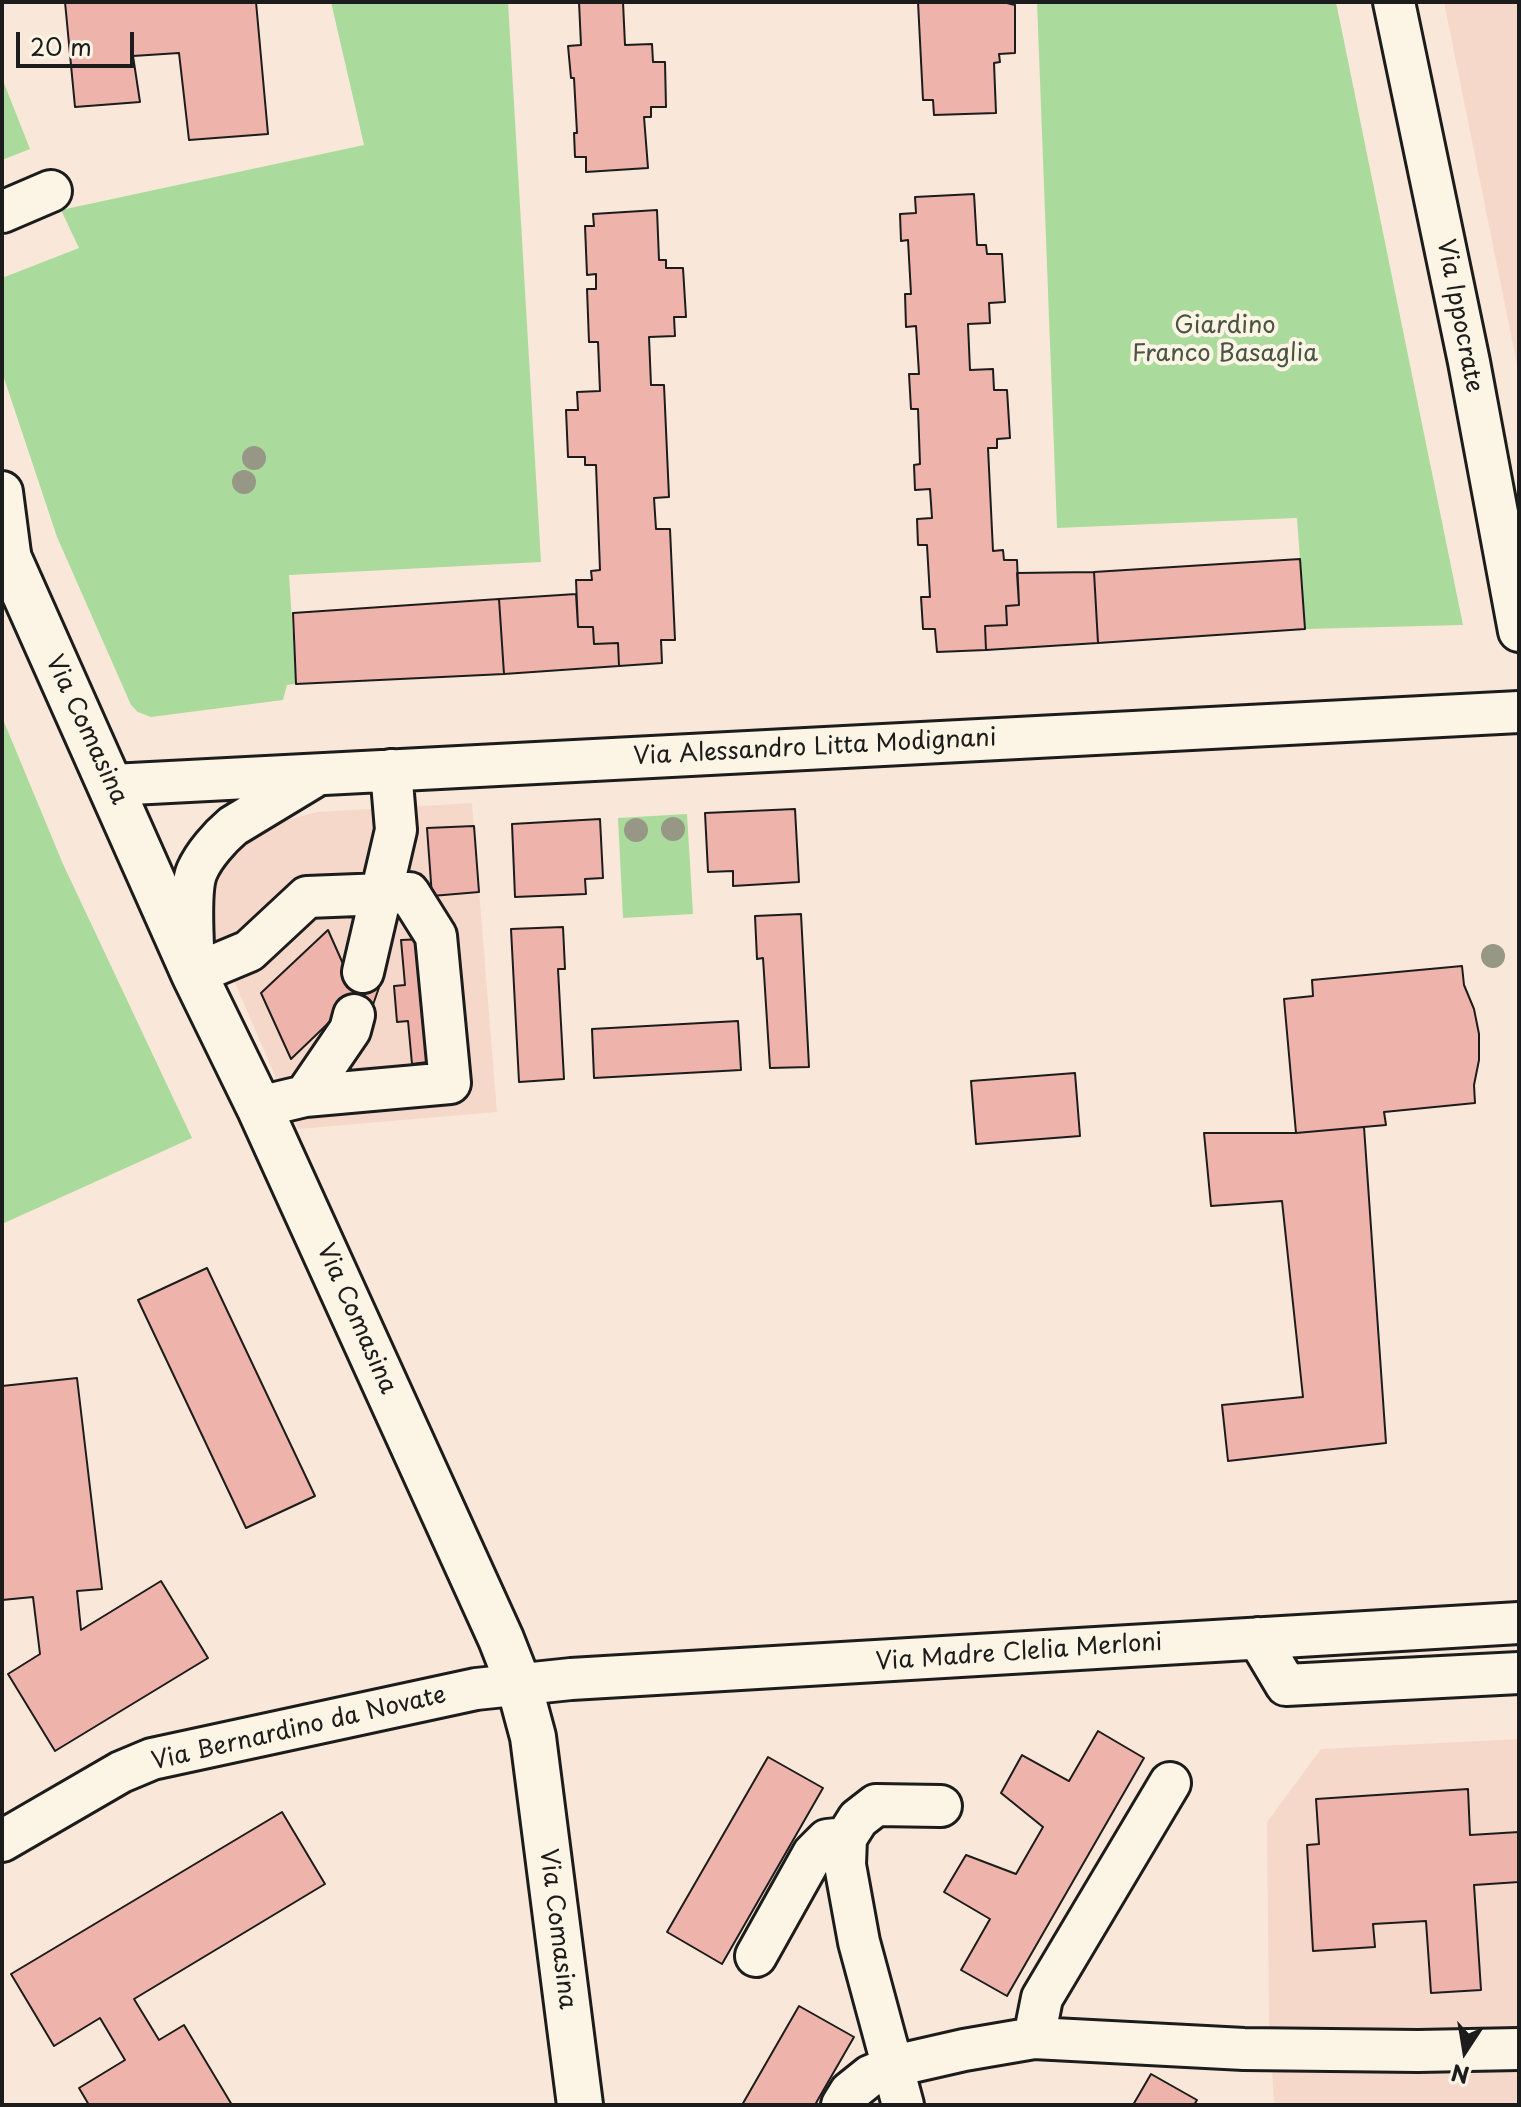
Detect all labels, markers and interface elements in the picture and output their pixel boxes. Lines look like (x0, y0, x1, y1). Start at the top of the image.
scale bar (20, 16, 138, 66)
text: 20 m (30, 28, 92, 64)
street label: Via Ippocrate (1430, 237, 1488, 395)
park label: Giardino Franco Basaglia (1132, 312, 1318, 368)
street label: Via Comasina (39, 651, 133, 809)
street label: Via Alessandro Litta Modignani (633, 724, 997, 772)
street label: Via Comasina (310, 1239, 402, 1399)
street label: Via Madre Clelia Merloni (875, 1629, 1163, 1677)
street label: Via Bernardino da Novate (149, 1681, 449, 1777)
street label: Via Comasina (533, 1847, 581, 2011)
north arrow (1425, 2011, 1505, 2091)
text: N (1448, 2057, 1472, 2093)

